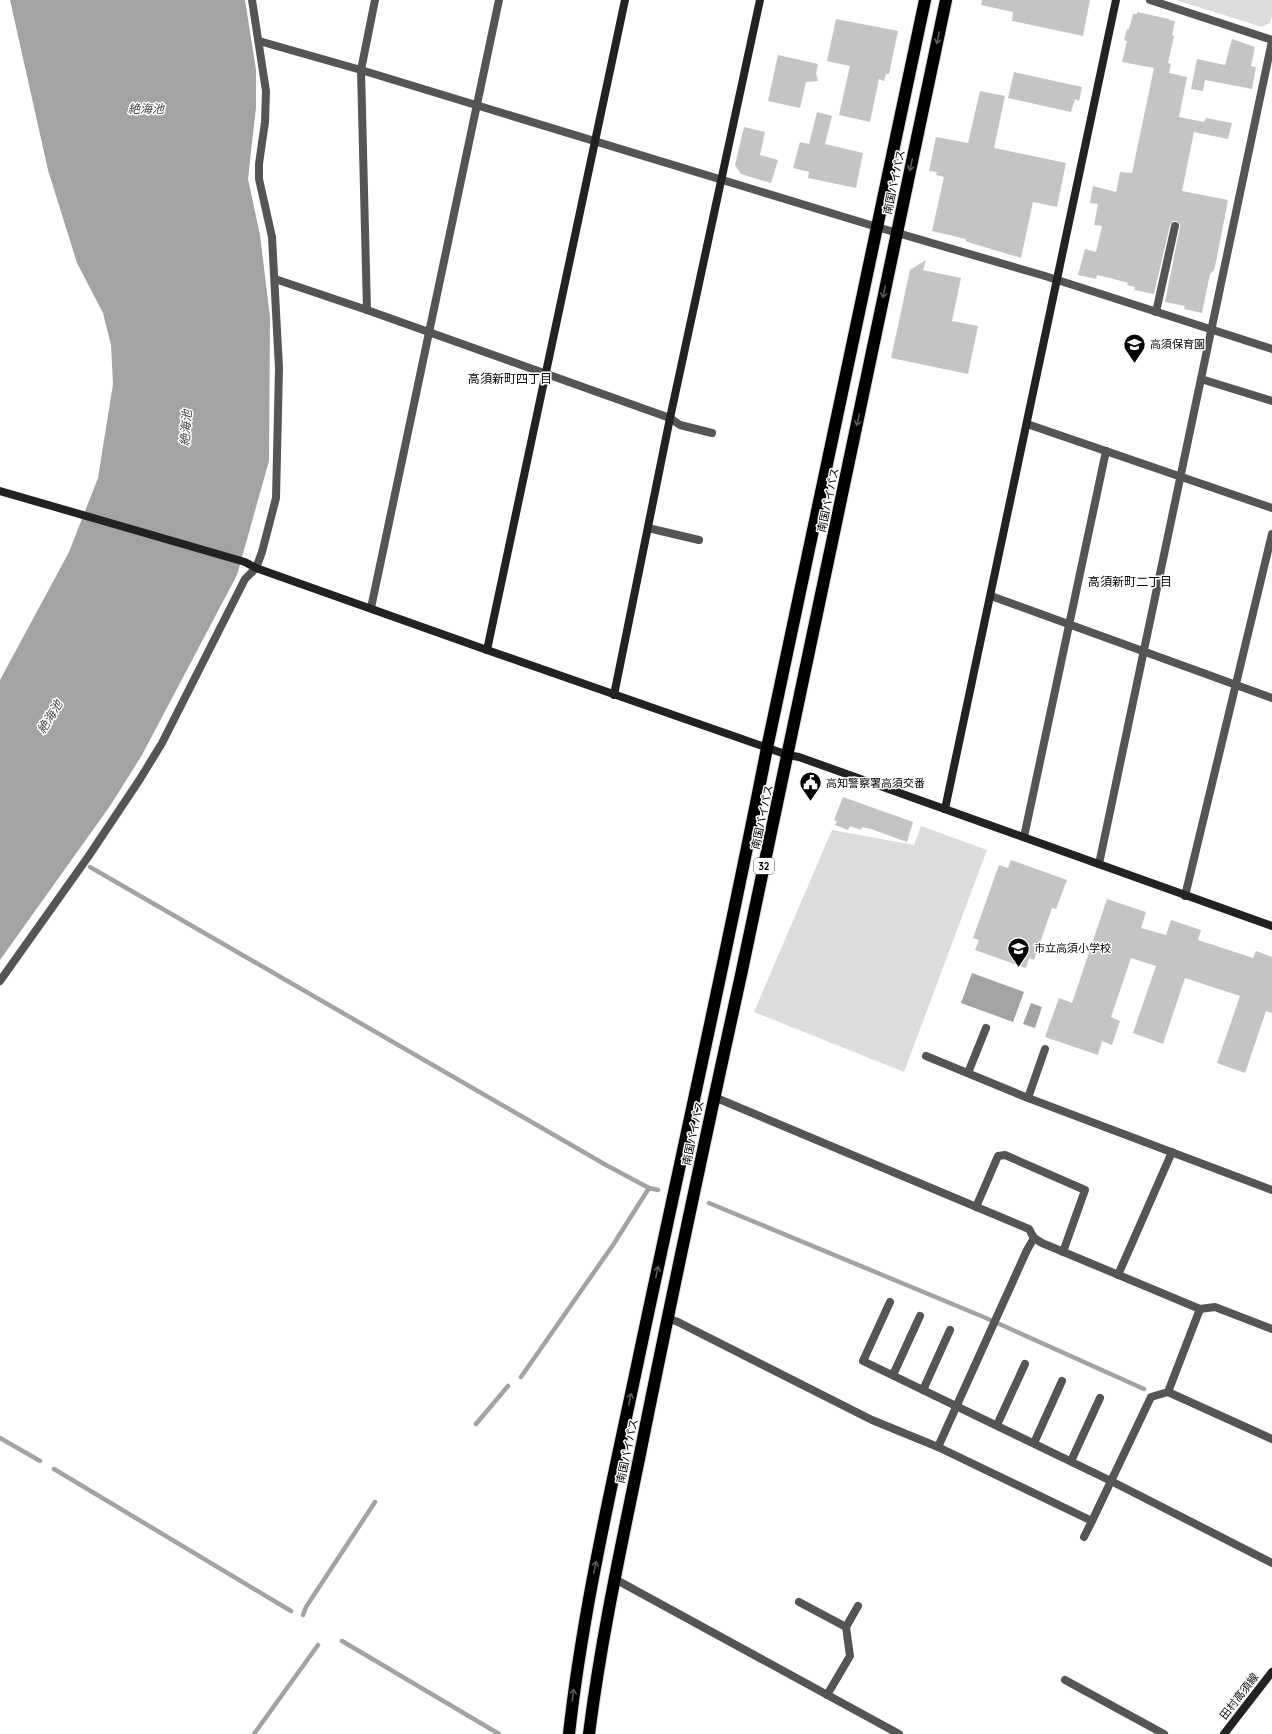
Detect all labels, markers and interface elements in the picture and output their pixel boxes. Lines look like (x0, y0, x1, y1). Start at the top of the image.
one-way arrow (934, 31, 942, 44)
water label: 絶海池 (128, 101, 165, 116)
street label: 南国バイパス (880, 148, 908, 216)
one-way arrow (906, 158, 914, 171)
one-way arrow (880, 286, 888, 299)
school or university icon: 高須保育園 (1121, 331, 1147, 364)
place label: 高須保育園 (1150, 337, 1205, 351)
district label: 高須新町四丁目 (468, 371, 552, 386)
water label: 絶海池 (177, 408, 194, 446)
one-way arrow (853, 413, 861, 426)
street label: 南国バイパス (814, 466, 842, 534)
district label: 高須新町二丁目 (1088, 574, 1172, 589)
water label: 絶海池 (34, 697, 66, 736)
public building icon: 高知警察署高須交番 (798, 770, 824, 803)
place label: 高知警察署高須交番 (826, 776, 925, 790)
street label: 南国バイパス (748, 783, 776, 851)
road number: 32 (754, 858, 774, 874)
school or university icon: 市立高須小学校 (1005, 935, 1031, 968)
place label: 市立高須小学校 (1034, 941, 1111, 955)
street label: 南国バイパス (679, 1099, 707, 1167)
one-way arrow (653, 1265, 661, 1278)
one-way arrow (626, 1393, 634, 1406)
street label: 南国バイパス (613, 1417, 641, 1485)
one-way arrow (592, 1561, 600, 1574)
street label: 田村高須線 (1217, 1670, 1261, 1722)
one-way arrow (569, 1689, 577, 1702)

